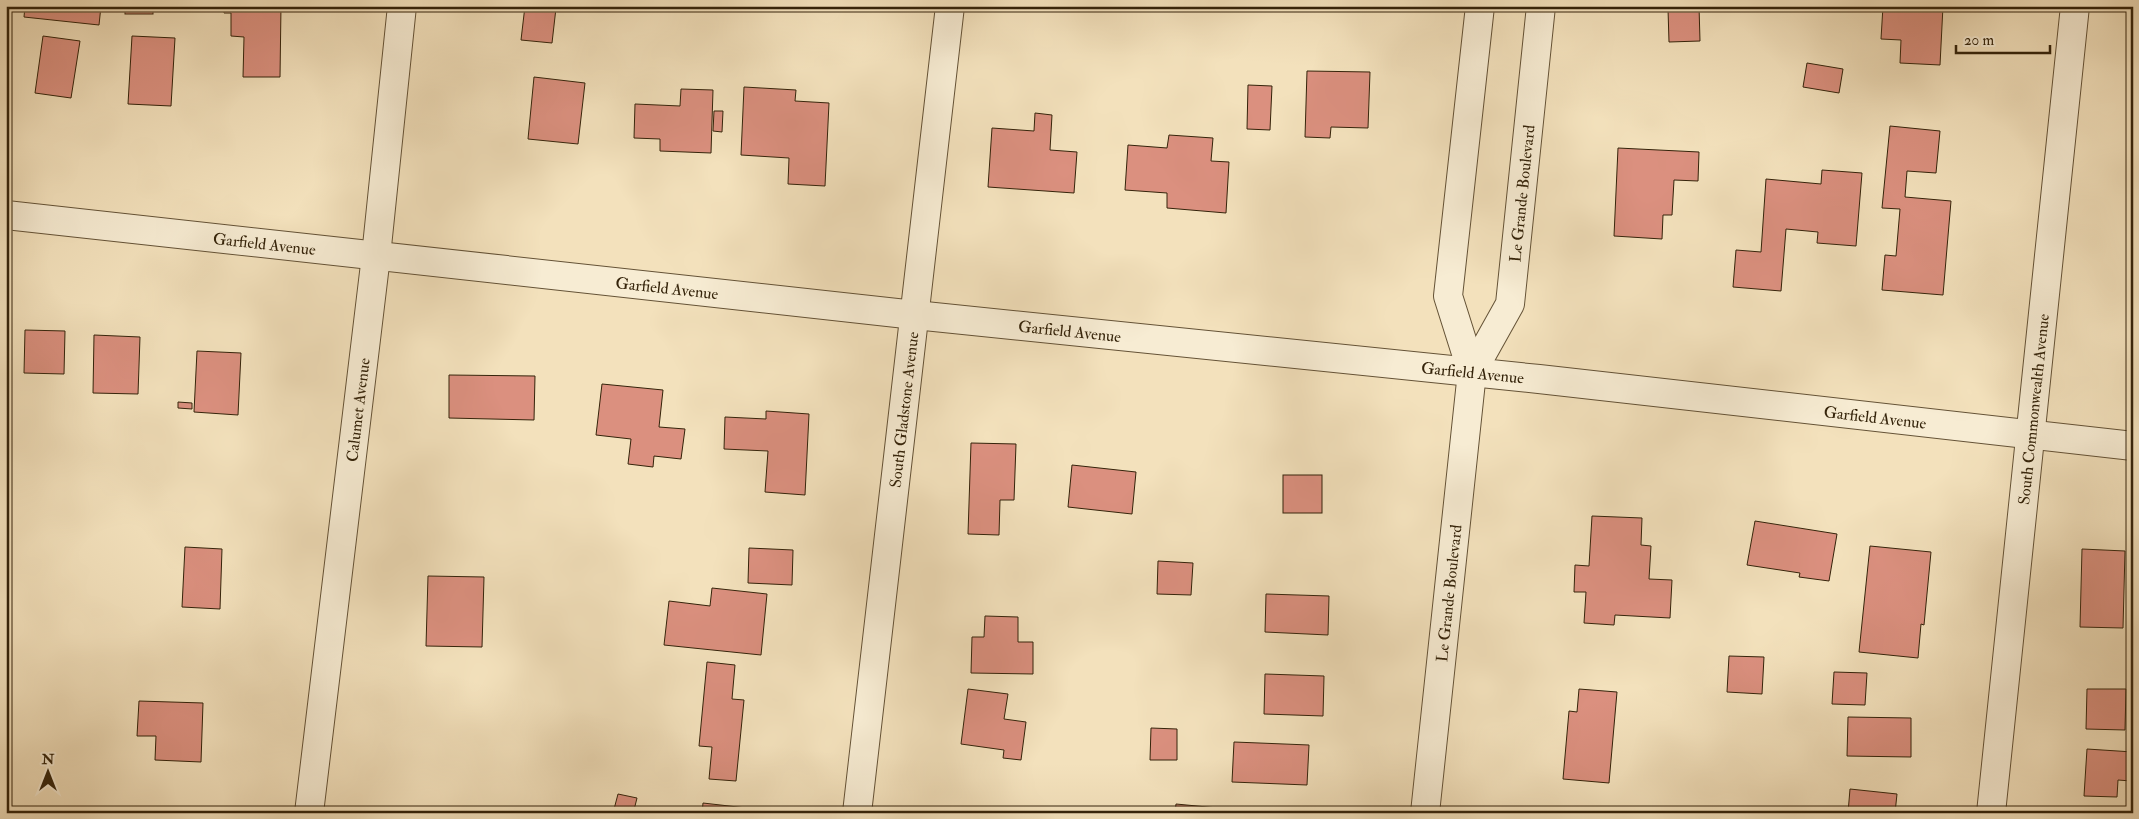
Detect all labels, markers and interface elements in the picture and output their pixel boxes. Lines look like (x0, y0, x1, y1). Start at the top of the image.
scale bar (1956, 22, 2050, 54)
text: 20 m (1964, 31, 1994, 50)
street label: Le Grande Boulevard (1505, 124, 1540, 263)
street label: Garfield Avenue (212, 229, 317, 260)
street label: Garfield Avenue (615, 273, 720, 304)
street label: South Commonwealth Avenue (2014, 312, 2054, 506)
street label: Garfield Avenue (1017, 317, 1122, 347)
street label: South Gladstone Avenue (886, 330, 923, 489)
street label: Calumet Avenue (342, 357, 375, 463)
street label: Garfield Avenue (1420, 358, 1525, 388)
street label: Garfield Avenue (1823, 402, 1928, 434)
street label: Le Grande Boulevard (1432, 523, 1467, 663)
north arrow (22, 746, 72, 796)
text: N (41, 751, 55, 768)

